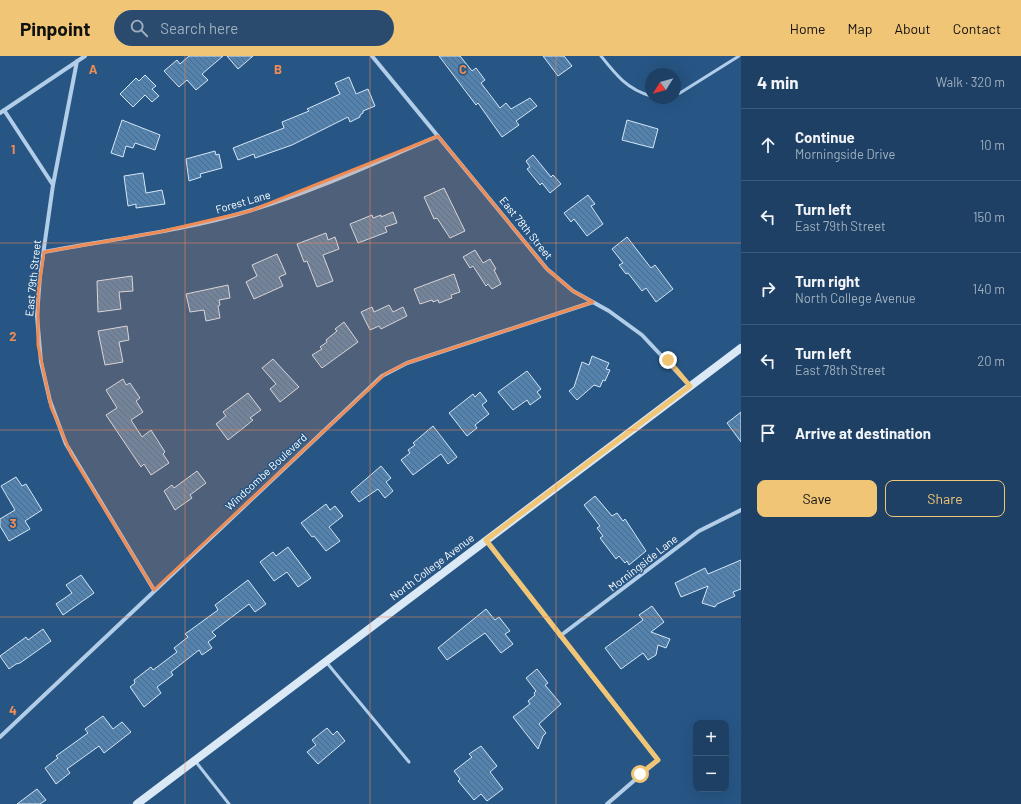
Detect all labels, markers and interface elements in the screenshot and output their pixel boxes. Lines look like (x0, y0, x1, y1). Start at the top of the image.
search box (114, 10, 394, 46)
text: Pinpoint (20, 17, 90, 40)
icon: search (128, 17, 150, 39)
text: Search here (160, 19, 238, 37)
text: Home (790, 20, 826, 37)
text: Map (848, 20, 872, 37)
text: About (894, 20, 931, 37)
text: Contact (953, 20, 1001, 37)
text: A (89, 61, 98, 77)
text: B (274, 61, 282, 77)
text: C (459, 61, 467, 77)
north arrow (645, 68, 681, 104)
text: 4 min (757, 72, 799, 92)
text: Walk · 320 m (936, 74, 1005, 90)
text: Continue (795, 128, 855, 146)
icon: ahead (757, 134, 779, 156)
text: 10 m (980, 137, 1005, 153)
text: 1 (11, 141, 15, 157)
text: Morningside Drive (795, 146, 895, 162)
street label: Forest Lane (214, 187, 272, 216)
street label: East 78th Street (497, 194, 556, 262)
text: Turn left (795, 200, 851, 218)
icon: left (757, 206, 779, 228)
text: 150 m (973, 209, 1005, 225)
text: East 79th Street (795, 218, 886, 234)
street label: East 79th Street (22, 239, 43, 317)
text: Turn right (795, 272, 860, 290)
icon: right (757, 278, 779, 300)
text: 140 m (973, 281, 1005, 297)
text: North College Avenue (795, 290, 916, 306)
text: 2 (9, 328, 17, 344)
text: Turn left (795, 344, 851, 362)
icon: left (757, 350, 779, 372)
route end (659, 351, 677, 369)
text: 20 m (977, 353, 1005, 369)
text: East 78th Street (795, 362, 886, 378)
icon: arrive (757, 422, 779, 444)
text: Arrive at destination (795, 424, 931, 442)
street label: Windcombe Boulevard (222, 430, 309, 513)
button: Save (757, 480, 877, 517)
button: Share (885, 480, 1005, 517)
text: 3 (9, 515, 17, 531)
street label: North College Avenue (387, 531, 477, 603)
street label: Morningside Lane (606, 532, 680, 594)
text: 4 (9, 702, 17, 718)
map controls (693, 720, 729, 792)
button: + (693, 720, 729, 756)
button: − (693, 756, 729, 792)
route start (631, 765, 649, 783)

